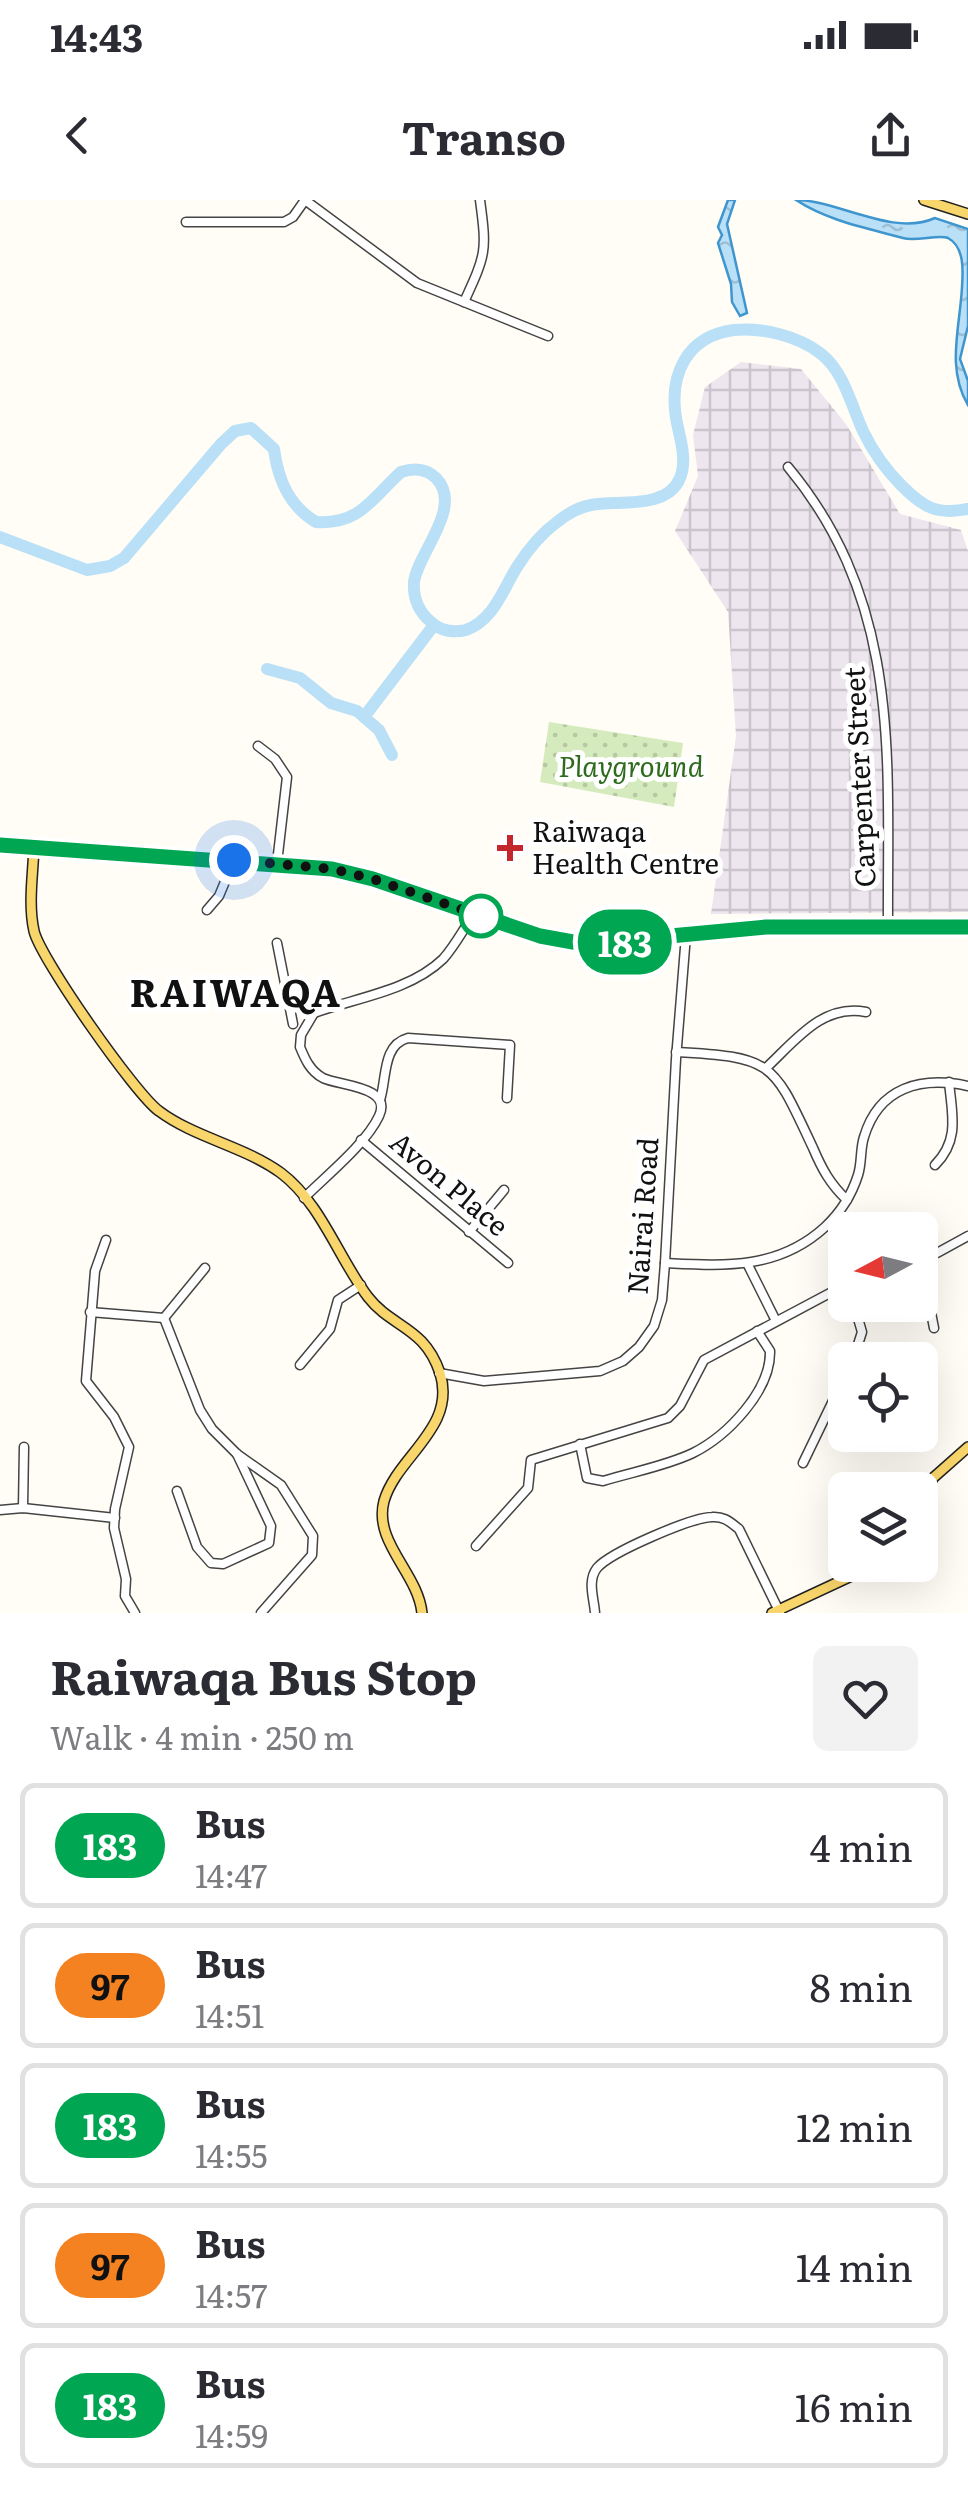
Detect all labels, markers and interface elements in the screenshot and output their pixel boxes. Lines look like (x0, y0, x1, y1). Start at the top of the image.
text: 14:43 (50, 7, 143, 64)
text: Transo (402, 102, 566, 169)
icon: back (50, 108, 105, 163)
icon: share (863, 108, 918, 163)
street label: Carpenter Street (831, 665, 885, 889)
park label: Playground (558, 744, 704, 786)
place label: Raiwaqa Health Centre (532, 809, 719, 883)
your location (209, 835, 259, 885)
marker: Raiwaqa Health Centre (497, 835, 523, 861)
unlabelled marker (460, 895, 502, 937)
line badge: 183 (568, 910, 682, 974)
text: 183 (598, 916, 652, 968)
district label: RAIWAQA (129, 962, 343, 1019)
street label: Avon Place (382, 1120, 519, 1245)
street label: Nairai Road (615, 1136, 667, 1296)
north arrow (828, 1212, 938, 1322)
map controls (828, 1212, 938, 1582)
button: locate (828, 1342, 938, 1452)
button: layers (828, 1472, 938, 1582)
text: Raiwaqa Bus Stop (50, 1639, 477, 1710)
button: heart (813, 1646, 918, 1751)
text: Walk · 4 min · 250 m (50, 1712, 354, 1760)
text: Bus (195, 1793, 266, 1850)
text: 4 min (810, 1817, 913, 1874)
text: 183 (83, 1819, 137, 1871)
text: 14:47 (195, 1850, 267, 1898)
text: Bus (195, 1933, 266, 1990)
text: 8 min (810, 1957, 913, 2014)
text: 97 (91, 1959, 129, 2011)
text: 14:51 (195, 1990, 264, 2038)
text: Bus (195, 2073, 266, 2130)
text: 12 min (796, 2097, 913, 2154)
text: 183 (83, 2099, 137, 2151)
text: 14:55 (195, 2130, 268, 2178)
text: Bus (195, 2213, 266, 2270)
text: 14 min (796, 2237, 913, 2294)
text: 97 (91, 2239, 129, 2291)
text: 14:57 (195, 2270, 267, 2318)
text: Bus (195, 2353, 266, 2410)
text: 16 min (795, 2377, 913, 2434)
text: 183 (83, 2379, 137, 2431)
text: 14:59 (195, 2410, 268, 2458)

